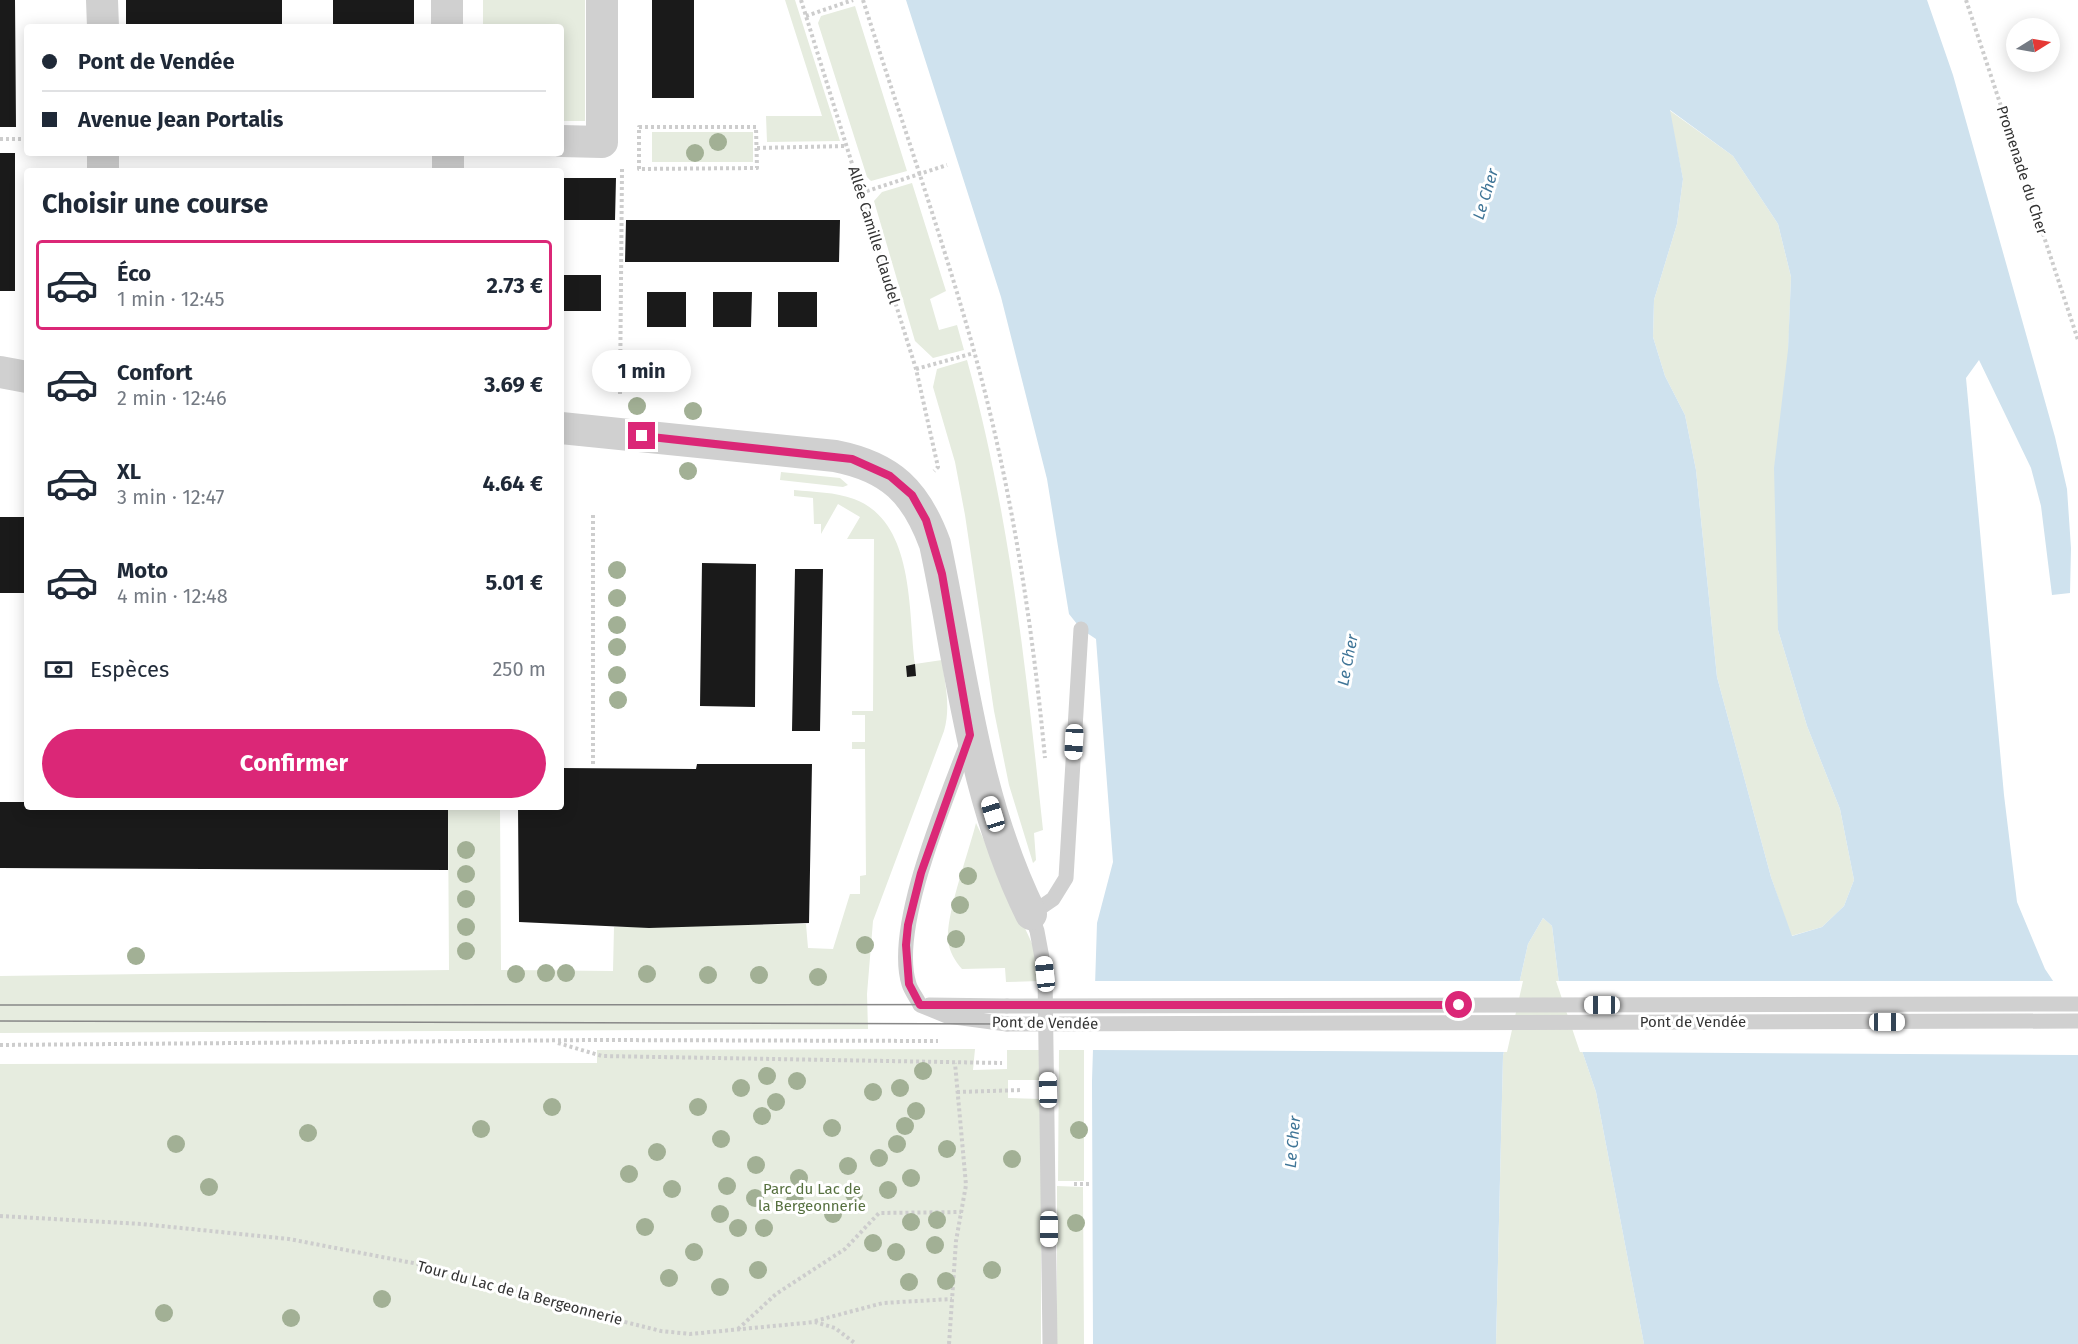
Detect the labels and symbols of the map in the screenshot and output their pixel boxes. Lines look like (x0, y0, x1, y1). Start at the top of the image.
north arrow (2006, 18, 2060, 72)
street label: Promenade du Cher (1993, 103, 2051, 237)
street label: Allée Camille Claudel (844, 164, 904, 307)
water label: Le Cher (1469, 166, 1502, 222)
callout: 1 min (592, 349, 692, 391)
route end (628, 422, 655, 449)
water label: Le Cher (1333, 632, 1362, 688)
car (1064, 724, 1084, 760)
car (979, 794, 1007, 834)
car (1034, 955, 1056, 993)
route start (1445, 991, 1472, 1018)
car (1584, 996, 1620, 1014)
street label: Pont de Vendée (992, 1013, 1098, 1033)
street label: Pont de Vendée (1640, 1013, 1746, 1031)
car (1869, 1013, 1905, 1031)
car (1039, 1072, 1057, 1108)
water label: Le Cher (1281, 1114, 1304, 1169)
park label: Parc du Lac de la Bergeonnerie (758, 1180, 866, 1215)
car (1040, 1211, 1058, 1247)
street label: Tour du Lac de la Bergeonnerie (416, 1257, 624, 1329)

